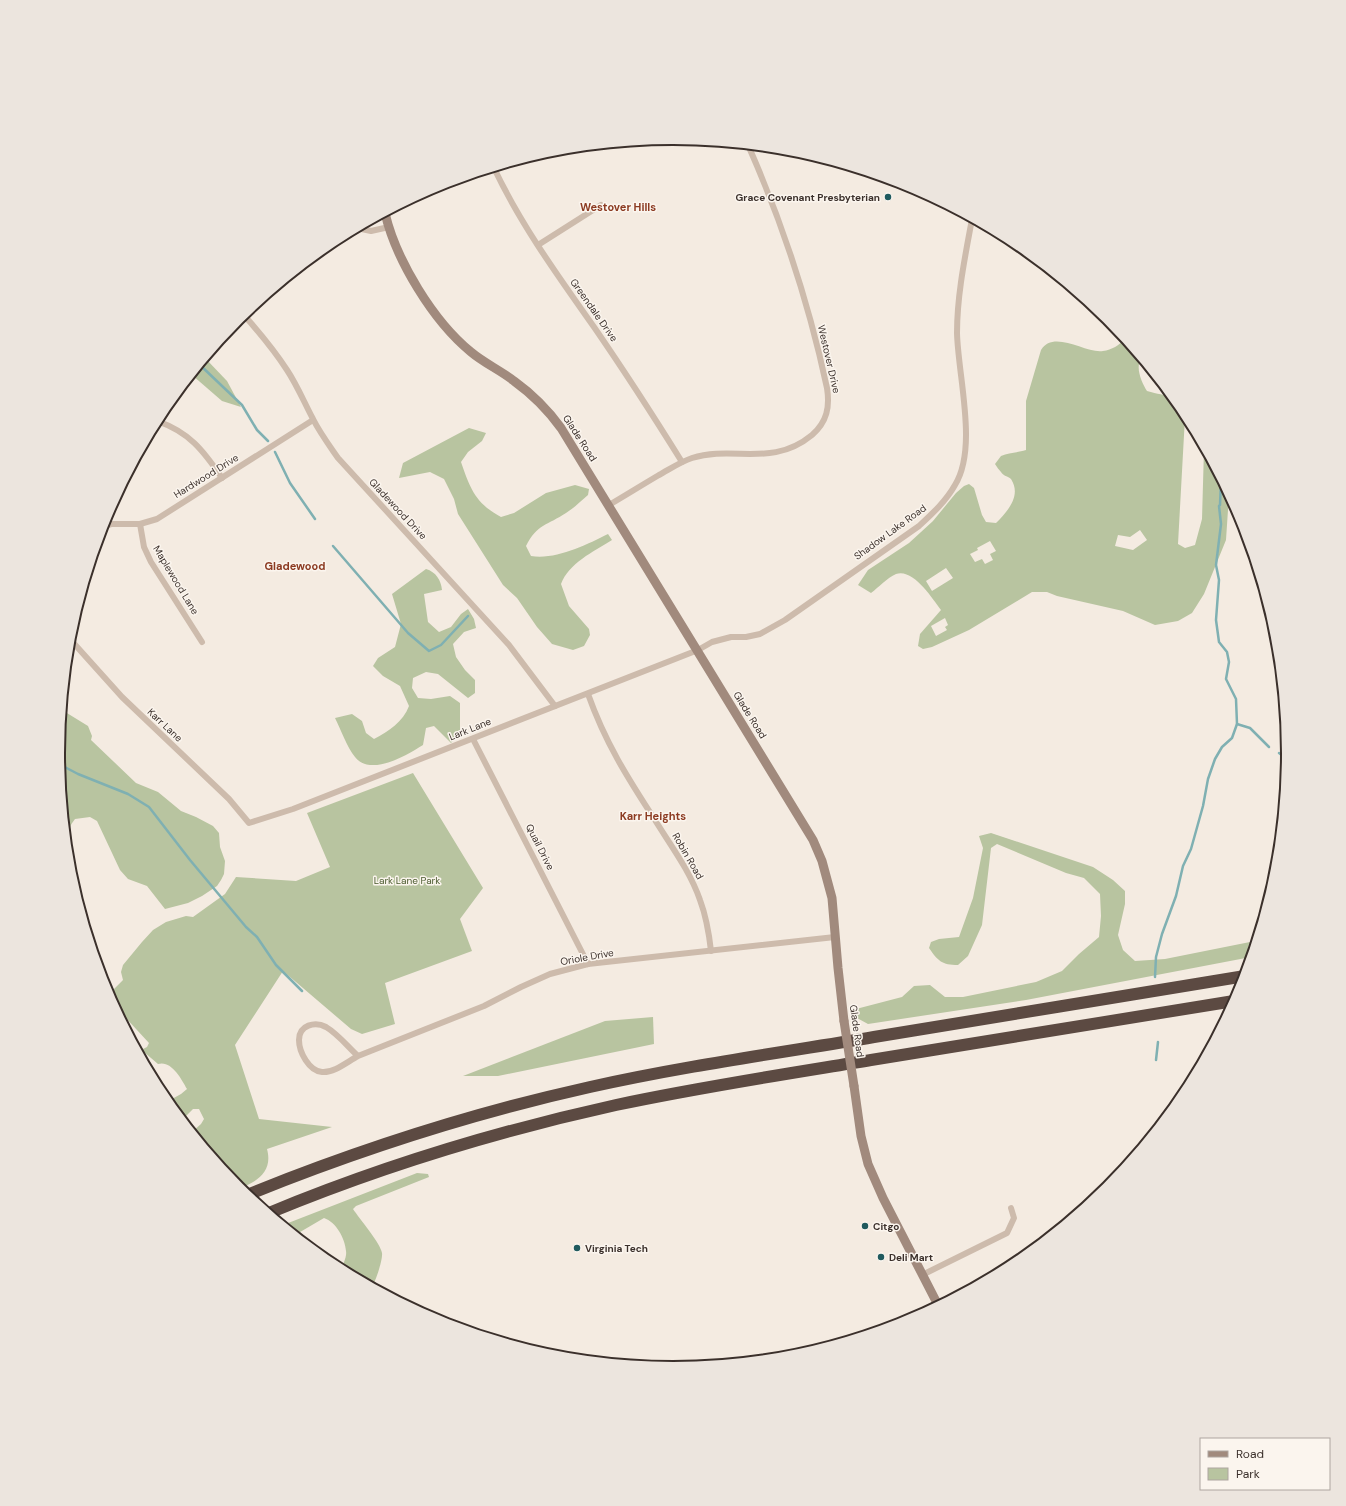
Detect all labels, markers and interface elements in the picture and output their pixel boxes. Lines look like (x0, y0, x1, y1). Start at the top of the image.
place label: Grace Covenant Presbyterian (736, 191, 880, 204)
marker: Grace Covenant Presbyterian (883, 192, 893, 202)
district label: Westover Hills (580, 200, 656, 214)
street label: Greendale Drive (567, 276, 621, 344)
street label: Westover Drive (815, 324, 843, 395)
street label: Glade Road (560, 412, 600, 464)
street label: Hardwood Drive (171, 451, 241, 501)
street label: Gladewood Drive (366, 476, 430, 543)
street label: Shadow Lake Road (851, 501, 929, 563)
street label: Maplewood Lane (150, 543, 202, 617)
district label: Gladewood (264, 559, 326, 573)
street label: Glade Road (730, 689, 770, 741)
street label: Karr Lane (145, 705, 185, 745)
street label: Lark Lane (447, 715, 493, 743)
district label: Karr Heights (620, 809, 686, 823)
street label: Quail Drive (523, 822, 557, 872)
street label: Robin Road (669, 830, 707, 882)
park label: Lark Lane Park (374, 874, 440, 887)
street label: Oriole Drive (559, 946, 615, 968)
street label: Glade Road (847, 1004, 867, 1058)
place label: Citgo (873, 1220, 899, 1233)
marker: Citgo (860, 1221, 870, 1231)
place label: Virginia Tech (585, 1242, 648, 1255)
marker: Virginia Tech (572, 1243, 582, 1253)
place label: Deli Mart (889, 1251, 933, 1264)
marker: Deli Mart (876, 1252, 886, 1262)
legend (1200, 1438, 1330, 1490)
text: Road (1236, 1446, 1264, 1462)
text: Park (1236, 1466, 1260, 1482)

